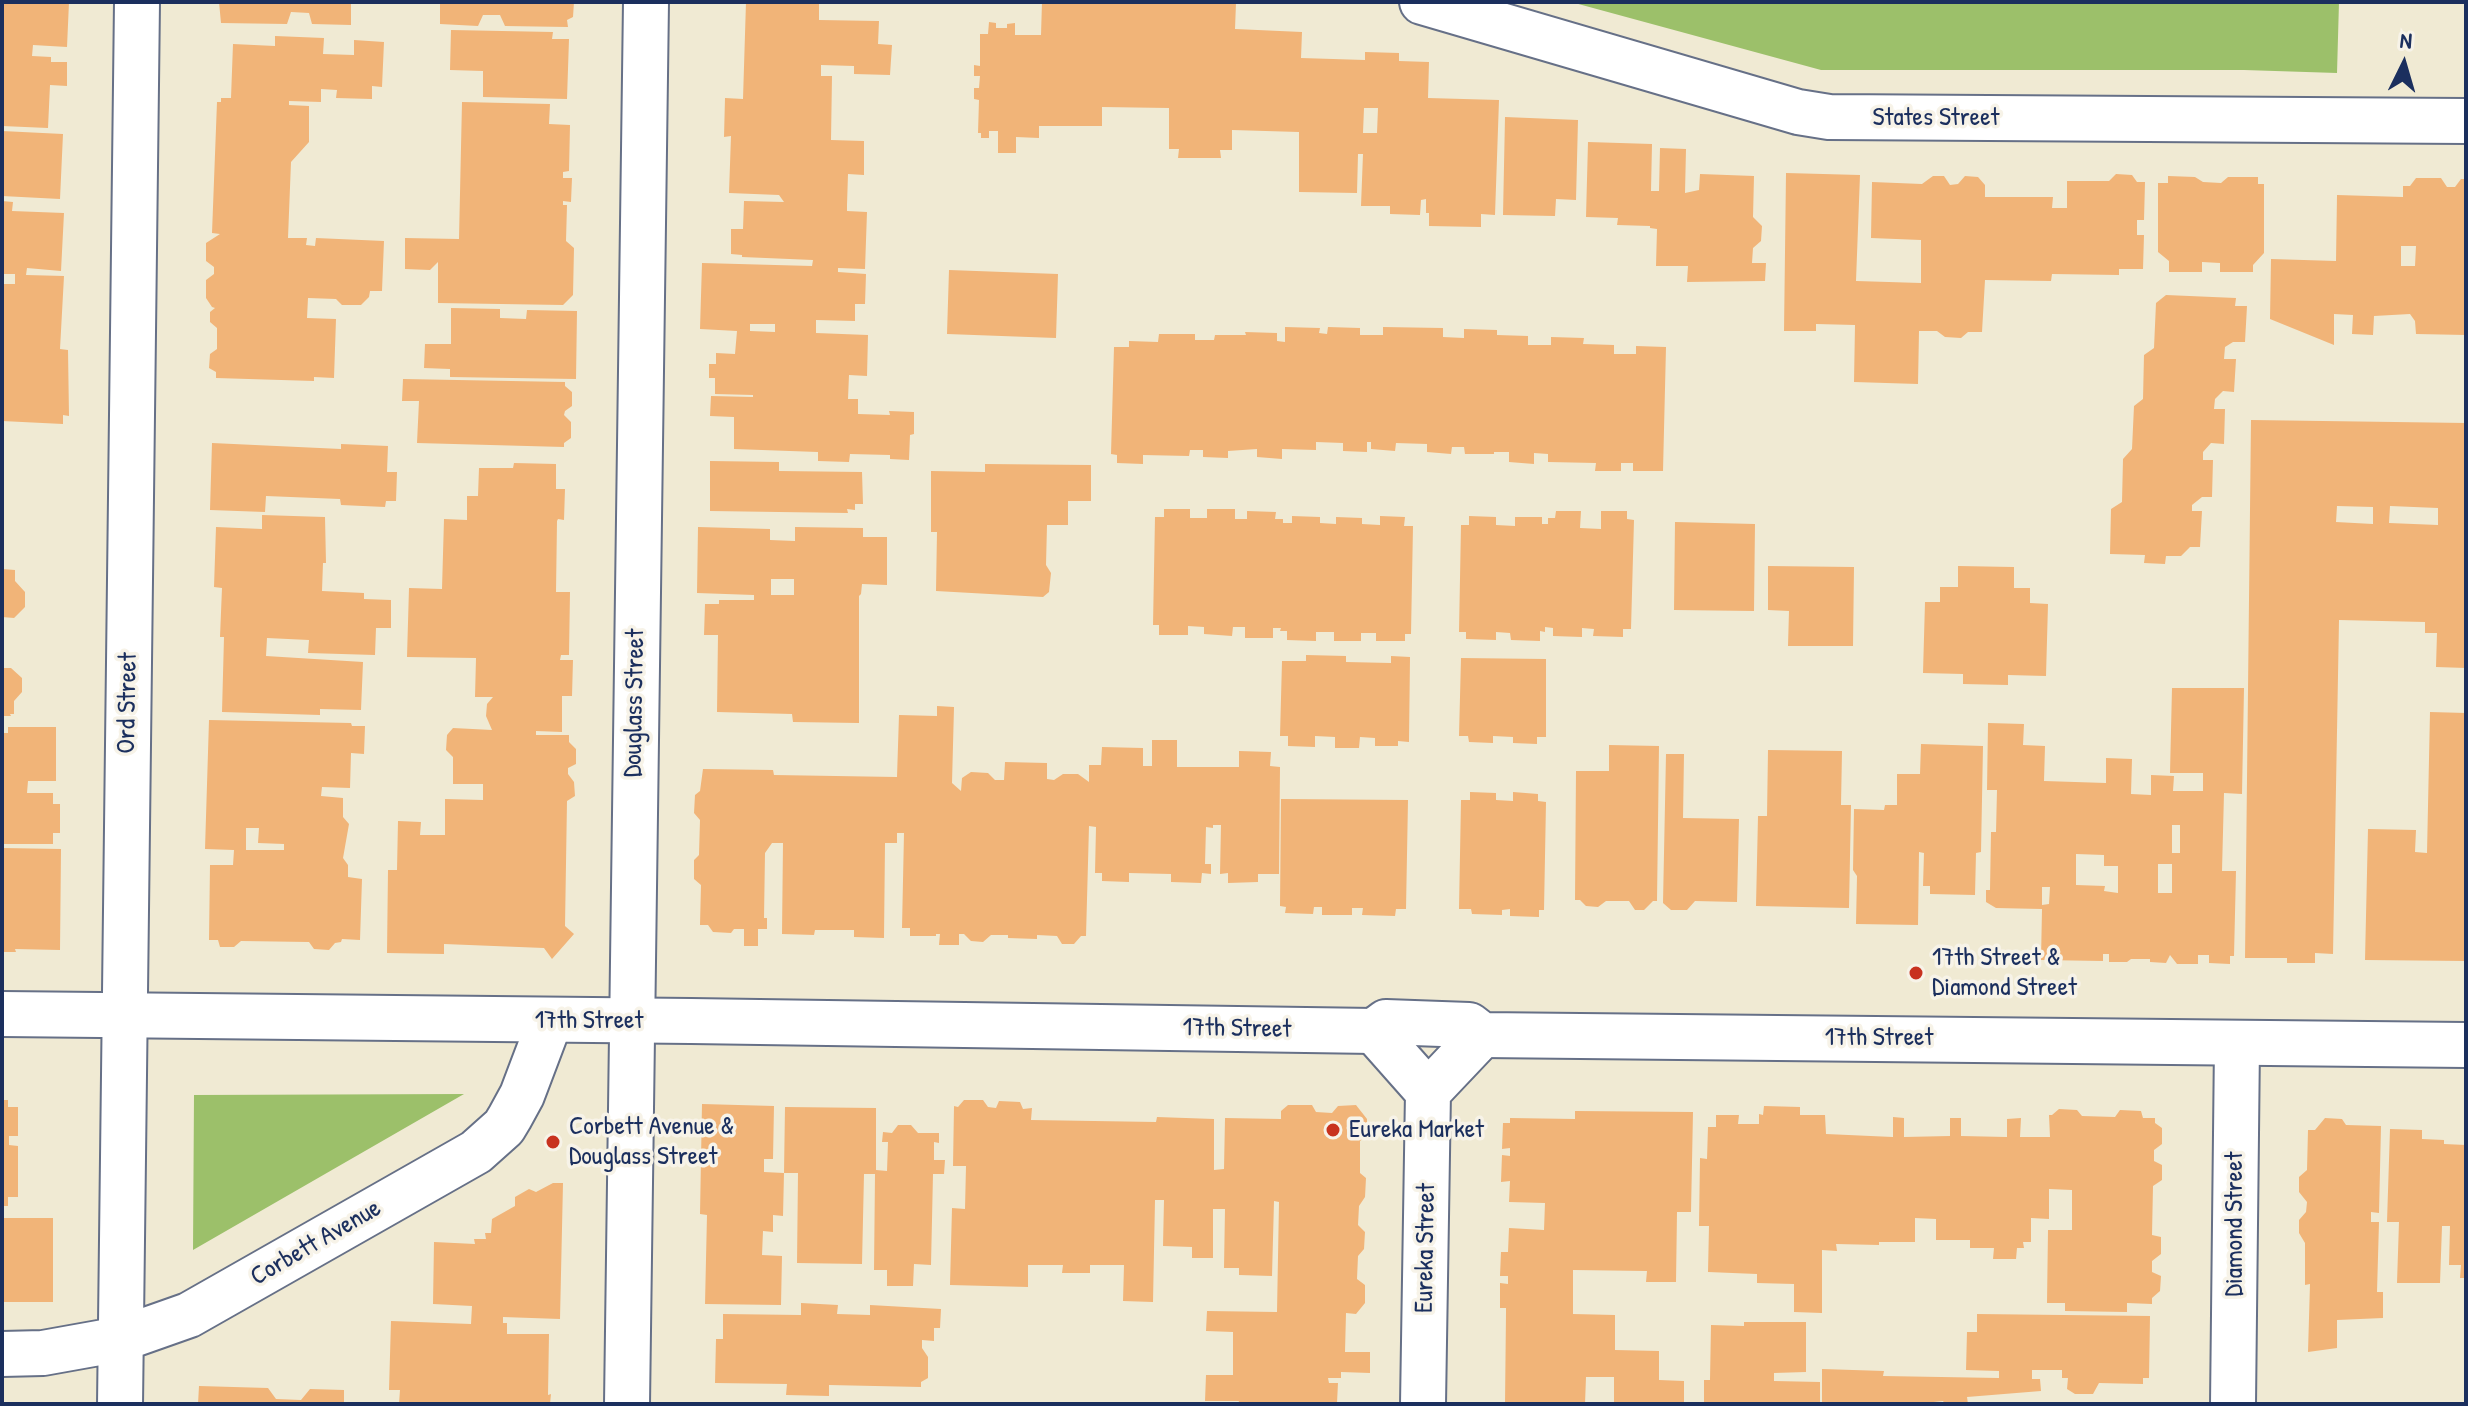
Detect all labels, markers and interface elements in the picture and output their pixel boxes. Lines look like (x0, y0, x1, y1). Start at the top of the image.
north arrow (2364, 24, 2444, 104)
text: N (2399, 25, 2413, 56)
street label: States Street (1873, 102, 1999, 134)
street label: Douglass Street (618, 629, 652, 777)
street label: Ord Street (112, 652, 144, 754)
place label: 17th Street & Diamond Street (1932, 942, 2077, 1004)
marker: 17th Street & Diamond Street (1907, 964, 1925, 982)
street label: 17th Street (535, 1005, 643, 1037)
street label: 17th Street (1182, 1012, 1292, 1046)
street label: 17th Street (1825, 1022, 1933, 1054)
place label: Corbett Avenue & Douglass Street (569, 1111, 734, 1172)
place label: Eureka Market (1349, 1114, 1484, 1146)
marker: Eureka Market (1324, 1121, 1342, 1139)
marker: Corbett Avenue & Douglass Street (544, 1133, 562, 1151)
street label: Diamond Street (2219, 1152, 2251, 1296)
street label: Eureka Street (1409, 1183, 1443, 1313)
street label: Corbett Avenue (245, 1193, 387, 1293)

